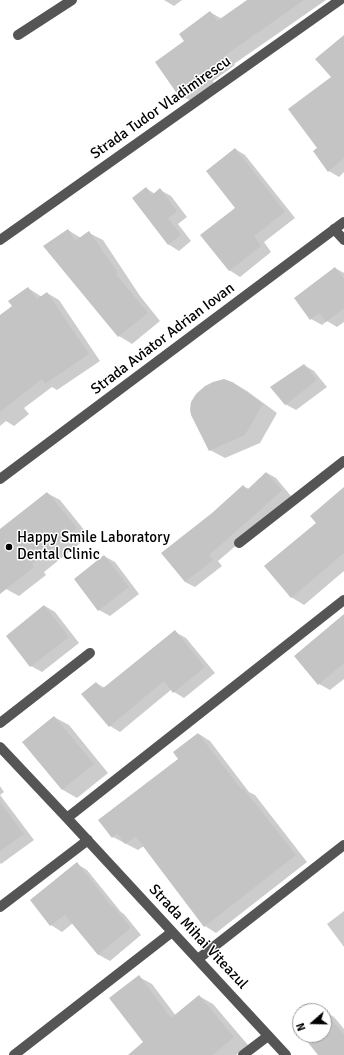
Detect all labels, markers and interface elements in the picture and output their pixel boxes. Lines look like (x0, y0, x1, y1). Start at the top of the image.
street label: Strada Tudor Vladimirescu (87, 53, 235, 163)
street label: Strada Aviator Adrian Iovan (88, 279, 238, 399)
place label: Happy Smile Laboratory Dental Clinic (17, 529, 170, 564)
marker: Happy Smile Laboratory Dental Clinic (4, 542, 14, 552)
street label: Strada Mihai Viteazul (145, 881, 251, 993)
north arrow (292, 1003, 332, 1043)
text: N (294, 1021, 309, 1033)

